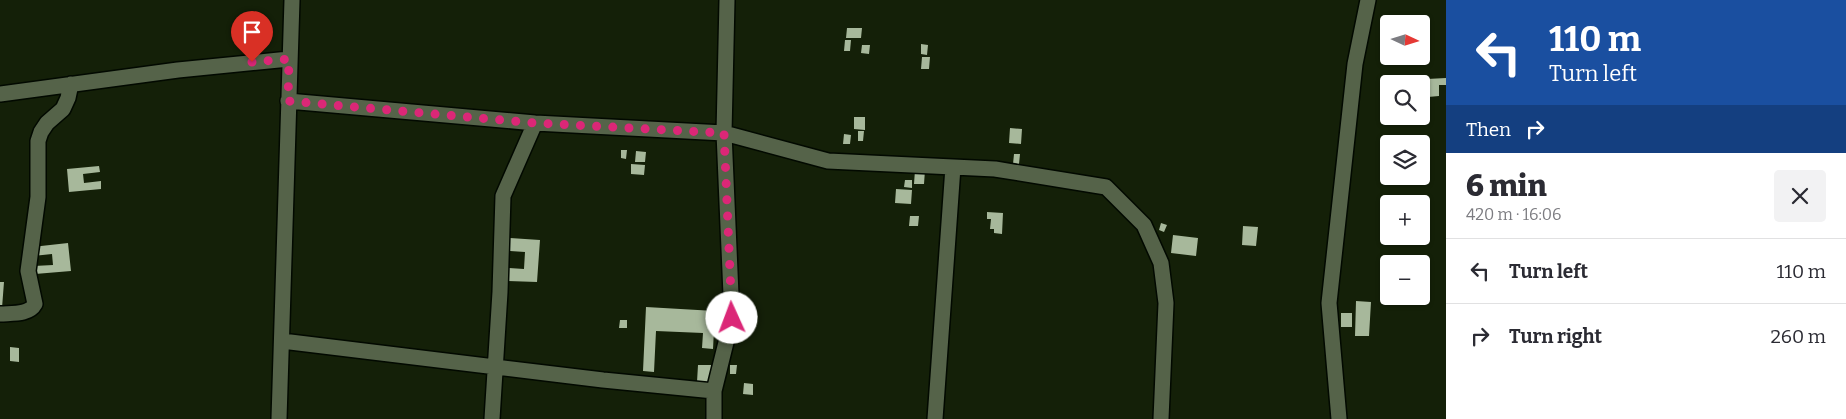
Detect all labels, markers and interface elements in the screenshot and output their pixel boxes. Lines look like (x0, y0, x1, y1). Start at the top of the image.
pin (231, 11, 273, 62)
north arrow (1380, 15, 1430, 65)
map controls (1380, 15, 1430, 305)
icon: arrive (238, 18, 266, 46)
text: 110 m (1549, 18, 1641, 60)
icon: left (1466, 20, 1531, 85)
text: Turn left (1549, 60, 1637, 87)
button: search (1380, 75, 1430, 125)
icon: right (1521, 115, 1549, 143)
text: Then (1466, 118, 1511, 141)
button: layers (1380, 135, 1430, 185)
text: 6 min (1466, 168, 1547, 204)
button: close (1774, 170, 1826, 222)
button: + (1380, 195, 1430, 245)
text: 420 m · 16:06 (1466, 205, 1561, 224)
button: − (1380, 255, 1430, 305)
icon: left (1466, 257, 1494, 285)
text: Turn left (1509, 260, 1588, 283)
text: 110 m (1776, 260, 1826, 283)
position arrow (705, 291, 757, 343)
icon: right (1466, 322, 1494, 350)
text: Turn right (1509, 325, 1602, 348)
text: 260 m (1770, 325, 1826, 348)

